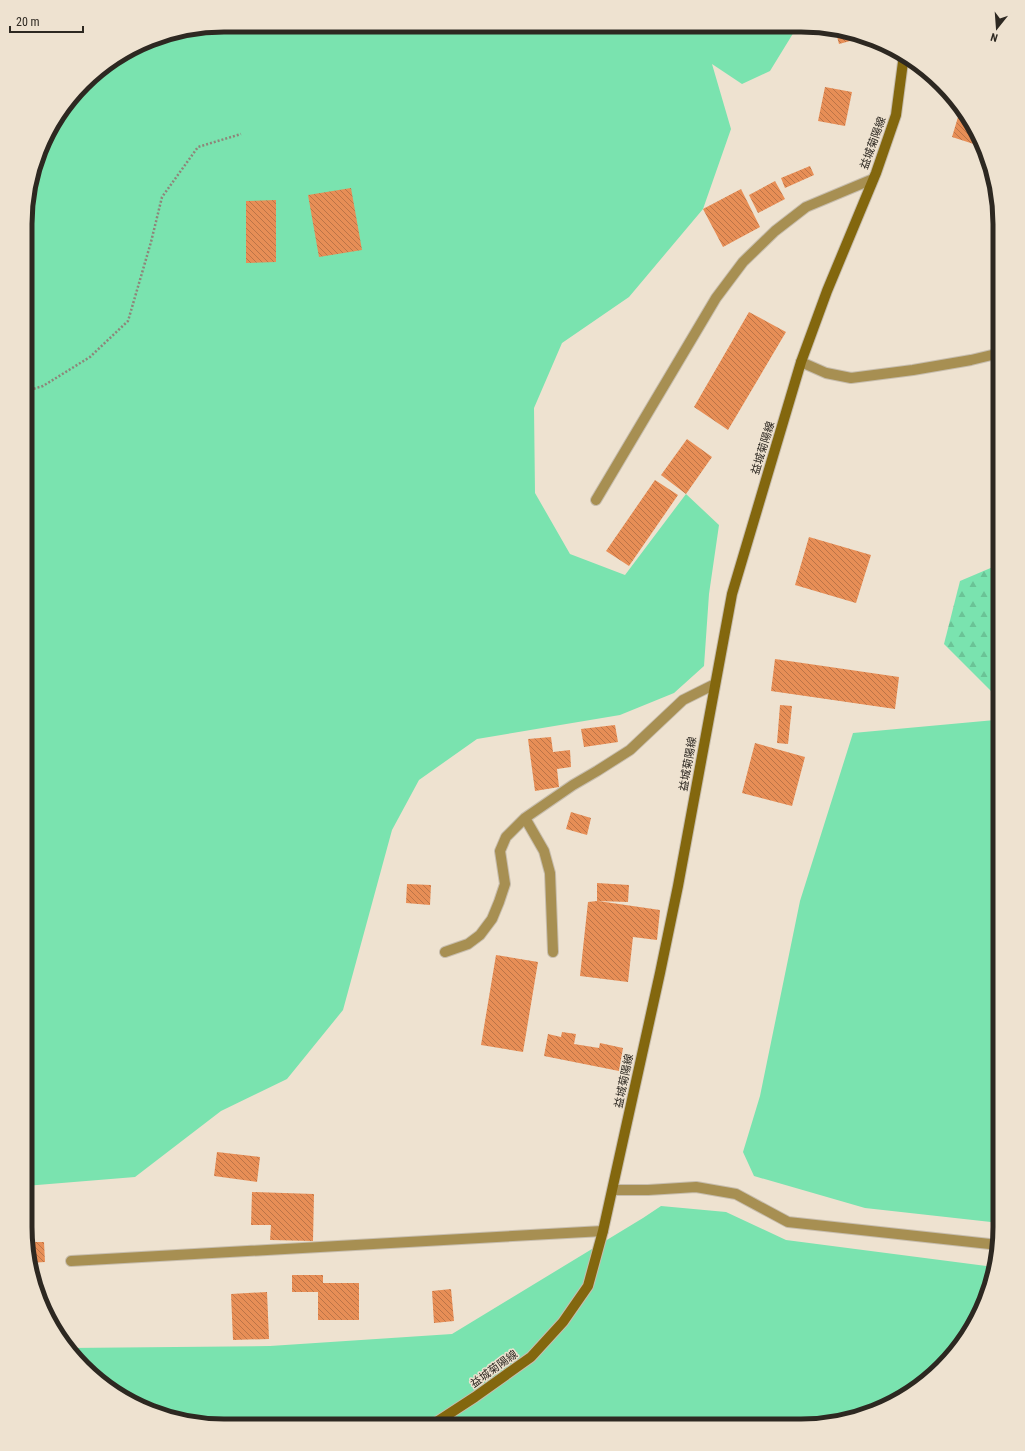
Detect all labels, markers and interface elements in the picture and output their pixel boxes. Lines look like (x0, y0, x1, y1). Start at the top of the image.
scale bar (10, 8, 83, 34)
north arrow (977, 8, 1017, 48)
text: 20 m (16, 15, 40, 29)
text: N (989, 30, 999, 44)
street label: 益城菊陽線 (857, 115, 889, 171)
street label: 益城菊陽線 (749, 420, 777, 476)
street label: 益城菊陽線 (677, 736, 699, 792)
street label: 益城菊陽線 (612, 1053, 636, 1109)
street label: 益城菊陽線 (468, 1348, 520, 1390)

